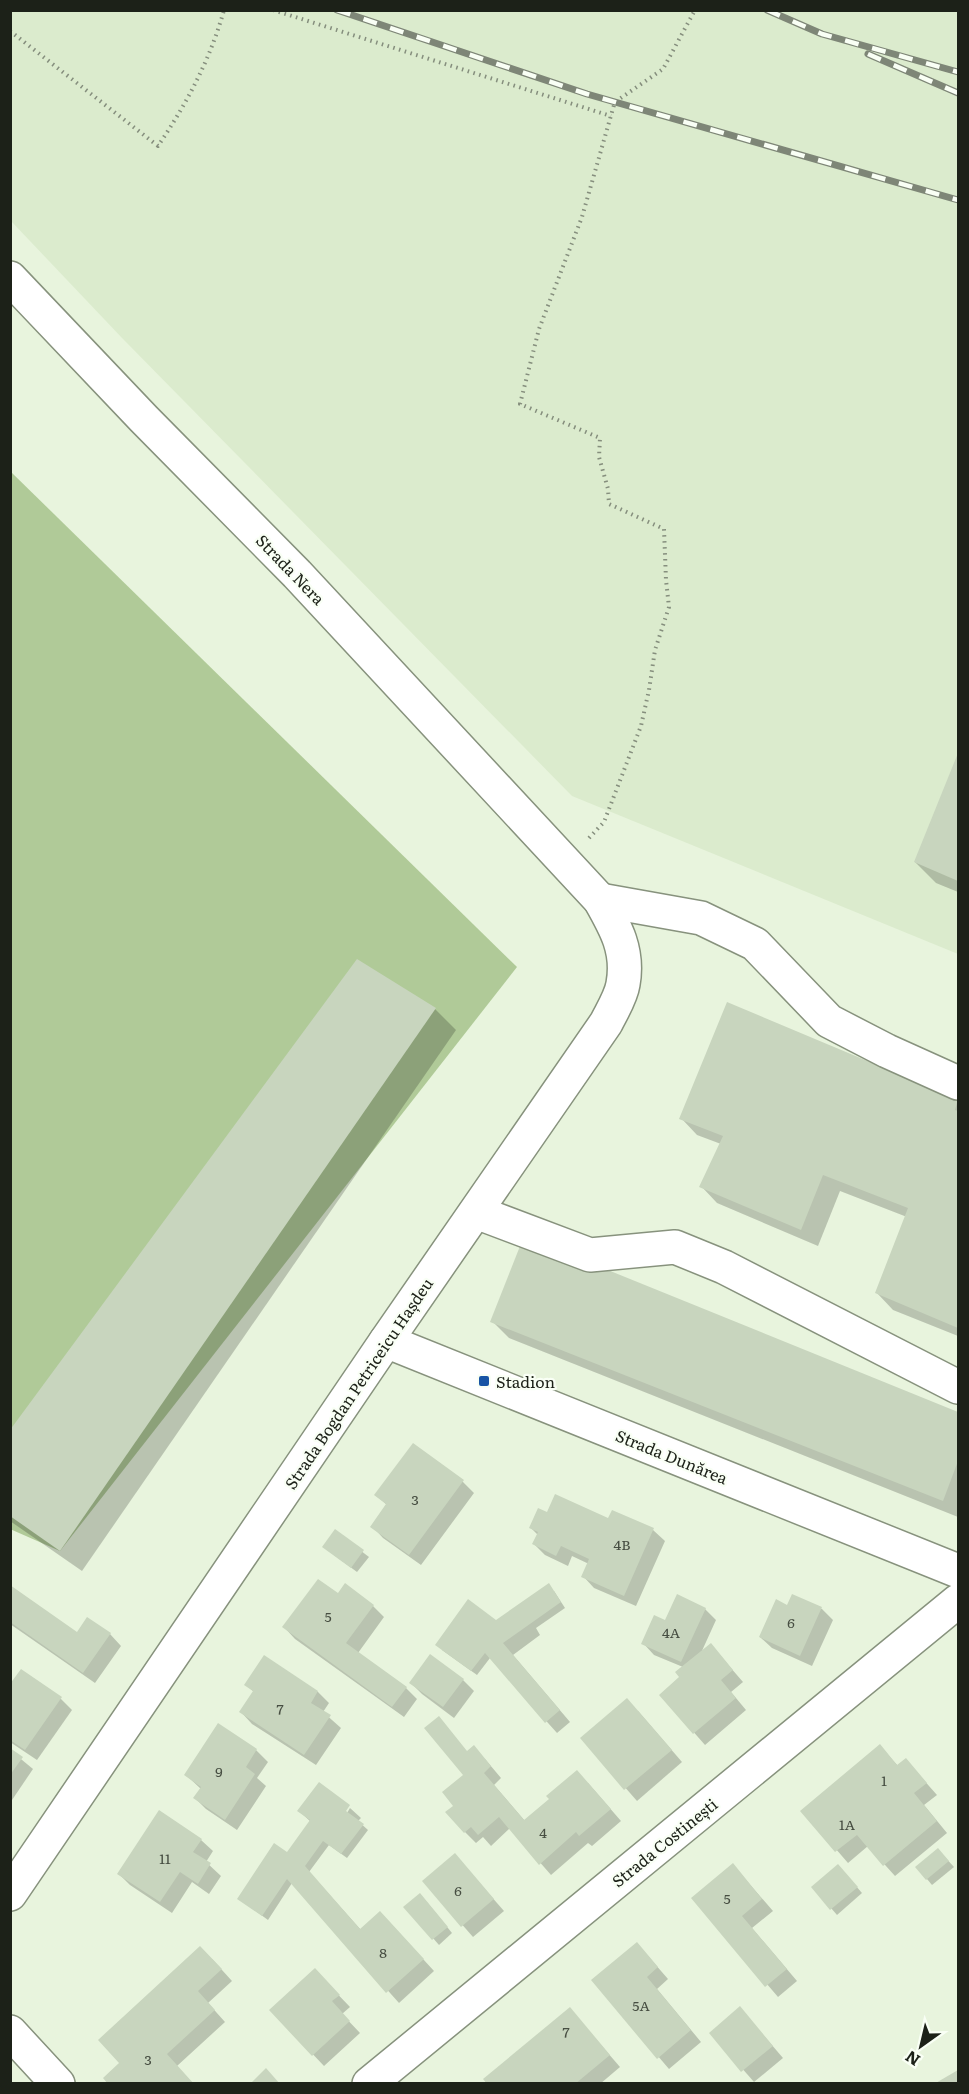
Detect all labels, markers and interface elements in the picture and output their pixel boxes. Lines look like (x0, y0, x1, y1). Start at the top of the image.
street label: Strada Nera (251, 528, 331, 610)
street label: Strada Bogdan Petriceicu Hașdeu (278, 1272, 438, 1494)
place label: Stadion (496, 1369, 556, 1393)
marker: Stadion (477, 1374, 491, 1388)
street label: Strada Dunărea (612, 1423, 732, 1490)
house number: 3 (411, 1489, 419, 1509)
house number: 4B (614, 1534, 630, 1554)
house number: 5 (324, 1606, 332, 1626)
house number: 6 (787, 1612, 795, 1632)
house number: 4A (662, 1622, 681, 1642)
house number: 7 (276, 1698, 284, 1718)
house number: 9 (215, 1761, 223, 1781)
house number: 1 (881, 1770, 887, 1790)
street label: Strada Costinești (606, 1792, 722, 1892)
house number: 1A (839, 1814, 856, 1834)
house number: 4 (539, 1822, 547, 1842)
house number: 11 (159, 1848, 171, 1868)
house number: 6 (454, 1880, 462, 1900)
house number: 5 (723, 1888, 731, 1908)
house number: 8 (379, 1942, 387, 1962)
house number: 5A (632, 1995, 650, 2015)
north arrow (891, 2016, 951, 2076)
house number: 7 (562, 2021, 570, 2041)
text: N (900, 2046, 924, 2073)
house number: 3 (144, 2049, 152, 2069)

